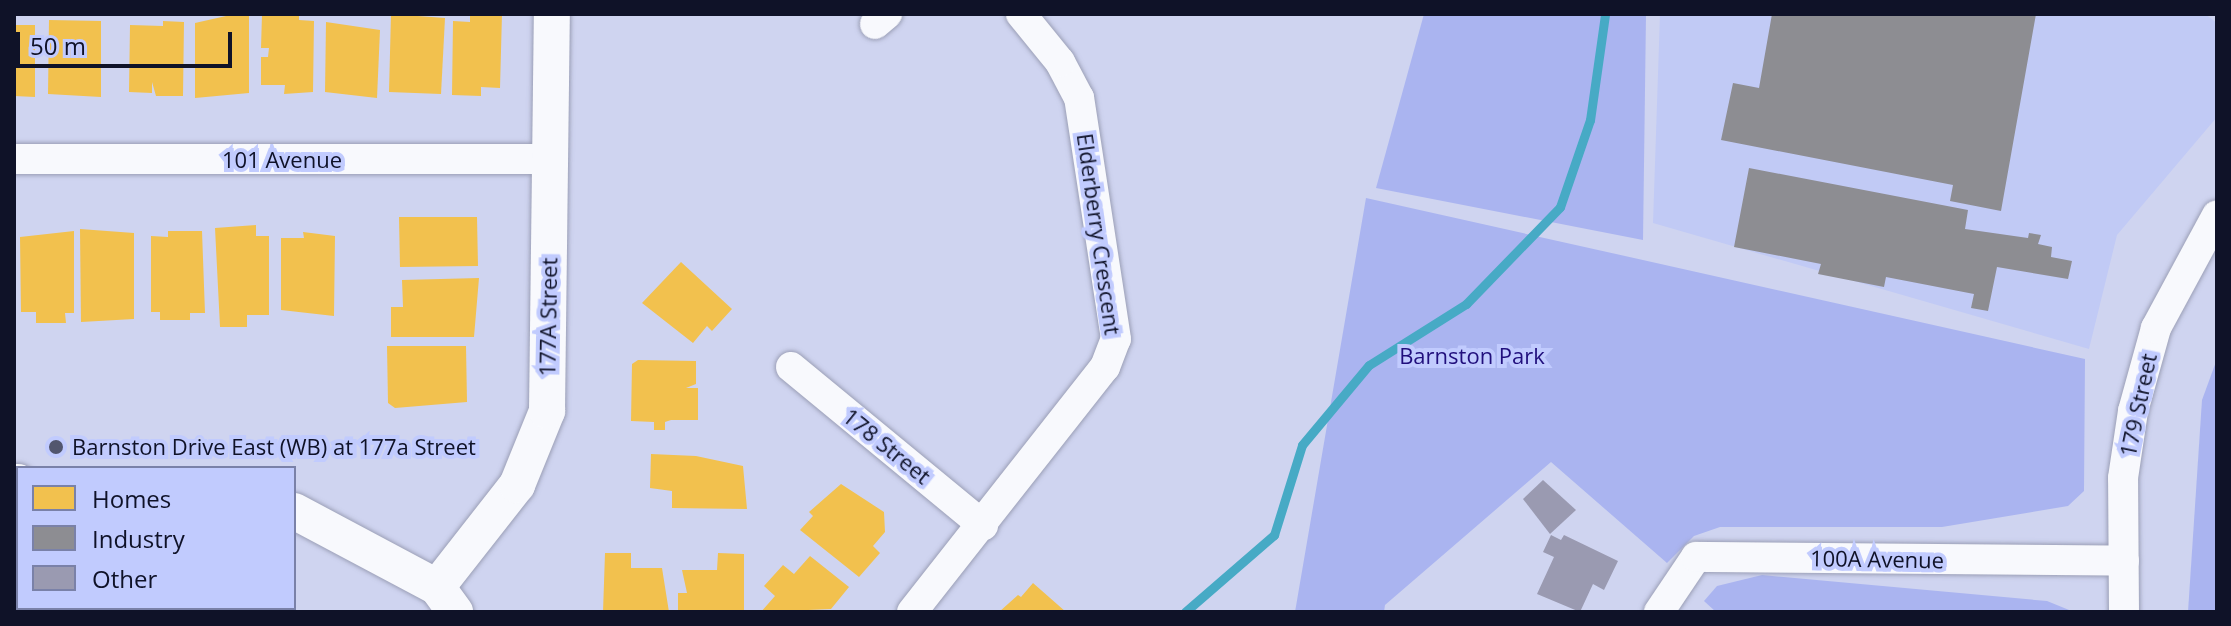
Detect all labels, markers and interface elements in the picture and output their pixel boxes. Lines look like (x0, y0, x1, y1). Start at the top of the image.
scale bar (20, 16, 236, 66)
text: 50 m (30, 29, 86, 62)
street label: Elderberry Crescent (1072, 132, 1126, 336)
street label: 101 Avenue (222, 147, 342, 173)
street label: 177A Street (534, 257, 562, 377)
park label: Barnston Park (1399, 343, 1545, 369)
street label: 179 Street (2114, 351, 2162, 459)
street label: 178 Street (838, 403, 936, 489)
place label: Barnston Drive East (WB) at 177a Street (72, 434, 476, 460)
marker: Barnston Drive East (WB) at 177a Street (47, 438, 65, 456)
legend (16, 466, 296, 610)
text: Homes (92, 482, 171, 515)
text: Industry (92, 522, 185, 555)
street label: 100A Avenue (1810, 545, 1944, 573)
text: Other (92, 562, 157, 595)

